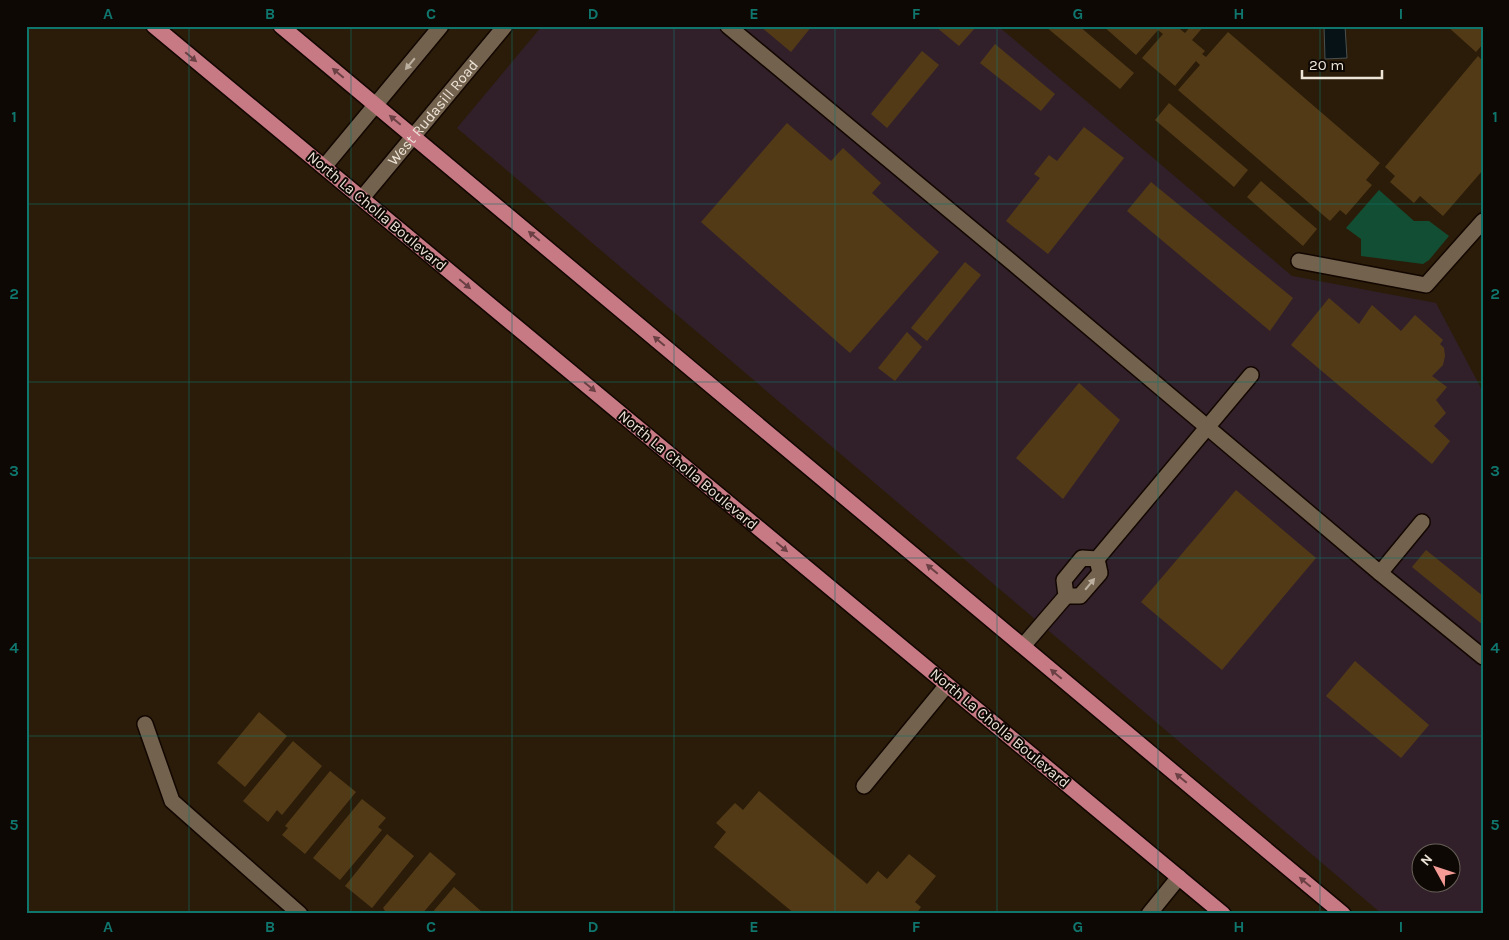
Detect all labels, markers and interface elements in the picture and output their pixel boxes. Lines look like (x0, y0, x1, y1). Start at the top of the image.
text: A (103, 4, 113, 23)
text: B (265, 4, 275, 23)
text: C (426, 4, 436, 23)
text: D (588, 4, 599, 23)
text: E (749, 4, 759, 23)
text: F (912, 4, 921, 23)
text: G (1073, 4, 1083, 23)
text: H (1233, 4, 1245, 23)
text: I (1399, 4, 1403, 23)
scale bar (1302, 48, 1382, 80)
one-way arrow (184, 52, 197, 63)
street label: West Rudasill Road (384, 56, 482, 169)
text: 20 m (1309, 56, 1344, 74)
one-way arrow (404, 57, 416, 69)
one-way arrow (332, 68, 345, 79)
text: 1 (11, 107, 17, 126)
text: 1 (1492, 107, 1498, 126)
one-way arrow (389, 115, 401, 126)
street label: North La Cholla Boulevard (304, 147, 450, 275)
one-way arrow (528, 231, 541, 242)
one-way arrow (458, 278, 471, 289)
text: 2 (9, 284, 19, 303)
text: 2 (1490, 284, 1500, 303)
one-way arrow (652, 335, 665, 346)
one-way arrow (583, 382, 596, 393)
street label: North La Cholla Boulevard (615, 406, 761, 534)
text: 3 (9, 461, 19, 480)
text: 3 (1490, 461, 1500, 480)
one-way arrow (775, 542, 788, 553)
one-way arrow (925, 564, 938, 575)
one-way arrow (1084, 579, 1096, 591)
text: 4 (9, 638, 19, 657)
text: 4 (1490, 638, 1500, 657)
street label: North La Cholla Boulevard (927, 664, 1073, 792)
one-way arrow (1050, 668, 1063, 679)
one-way arrow (1175, 772, 1187, 784)
text: 5 (9, 815, 19, 834)
text: 5 (1490, 815, 1500, 834)
north arrow (1412, 842, 1462, 892)
text: N (1417, 851, 1436, 869)
one-way arrow (1299, 877, 1312, 888)
text: A (103, 917, 113, 936)
text: B (265, 917, 275, 936)
text: C (426, 917, 436, 936)
text: D (588, 917, 599, 936)
text: E (749, 917, 759, 936)
text: F (912, 917, 921, 936)
text: G (1073, 917, 1083, 936)
text: H (1233, 917, 1245, 936)
text: I (1399, 917, 1403, 936)

